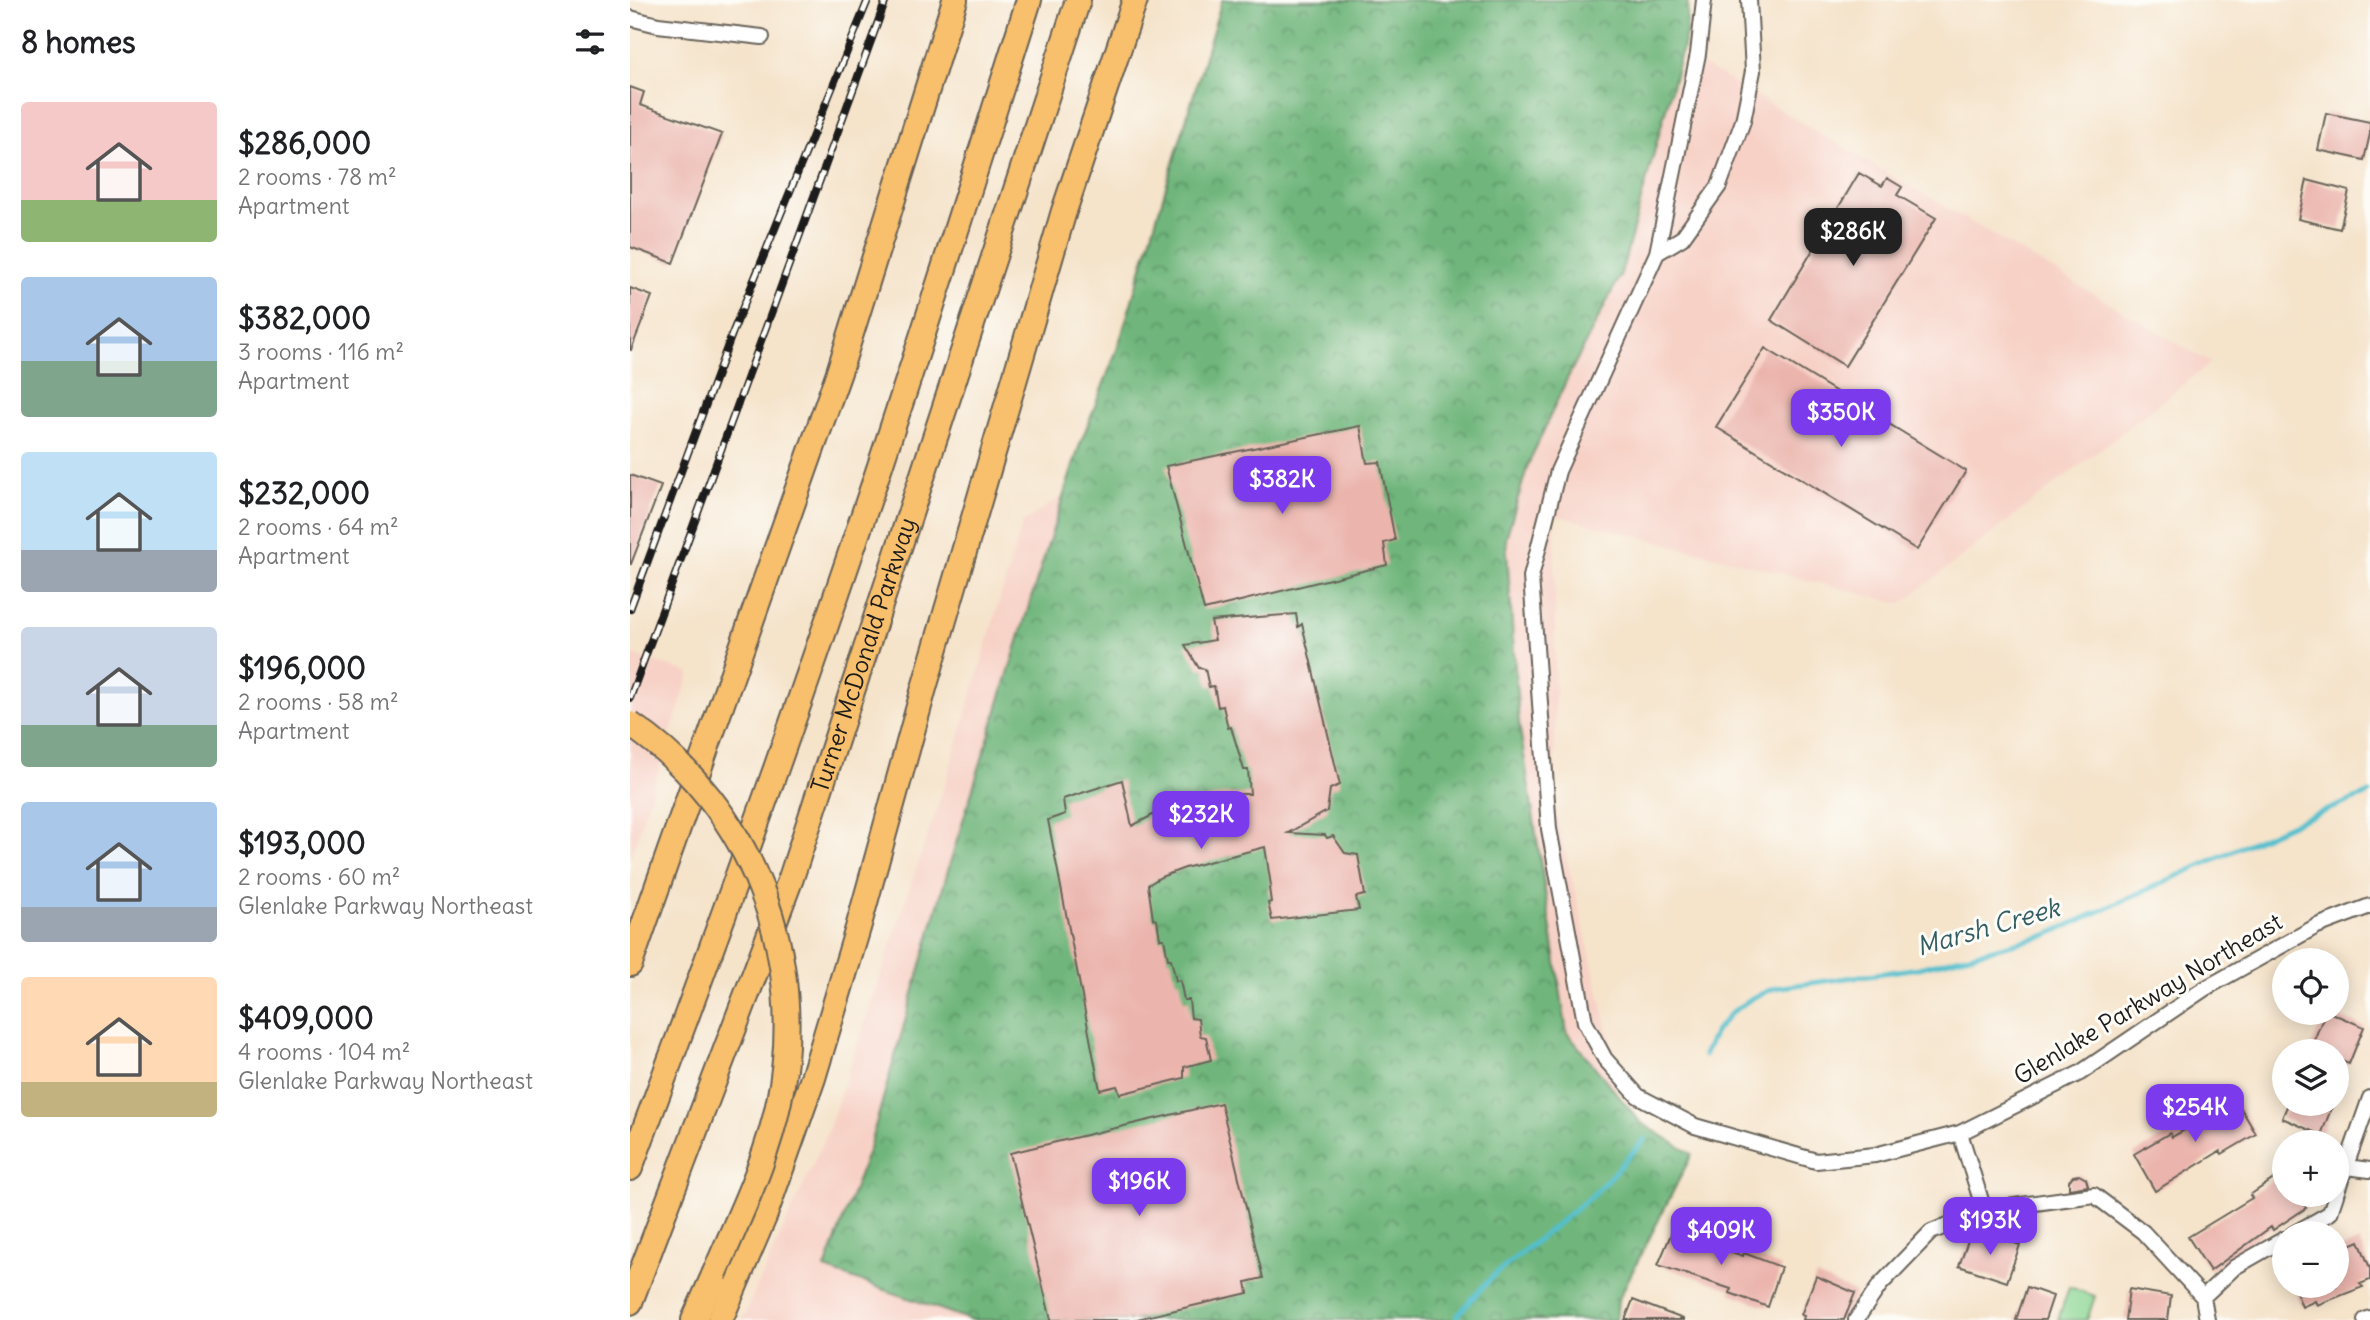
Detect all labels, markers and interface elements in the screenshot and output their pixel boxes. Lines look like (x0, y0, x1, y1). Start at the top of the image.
text: 8 homes (21, 23, 136, 61)
icon: filters (571, 23, 609, 61)
text: $286,000 (238, 124, 371, 162)
icon: home (77, 130, 161, 214)
text: 2 rooms · 78 m² (238, 162, 397, 191)
text: Apartment (238, 191, 350, 220)
pin: $286K (1804, 208, 1902, 268)
text: $286K (1820, 216, 1886, 245)
text: $382,000 (238, 299, 371, 337)
icon: home (77, 305, 161, 389)
text: 3 rooms · 116 m² (238, 337, 404, 366)
text: Apartment (238, 366, 350, 395)
pin: $350K (1792, 390, 1890, 449)
text: $350K (1807, 397, 1875, 426)
pin: $382K (1233, 456, 1331, 516)
text: $382K (1249, 464, 1315, 493)
text: $232,000 (238, 474, 370, 512)
icon: home (77, 480, 161, 564)
text: 2 rooms · 64 m² (238, 512, 399, 541)
street label: Turner McDonald Parkway (804, 514, 922, 796)
text: Apartment (238, 541, 350, 570)
text: $196,000 (238, 649, 366, 687)
icon: home (77, 655, 161, 739)
text: 2 rooms · 58 m² (238, 687, 399, 716)
text: Apartment (238, 716, 350, 745)
pin: $232K (1152, 792, 1250, 851)
text: $232K (1168, 799, 1234, 828)
text: $193,000 (238, 824, 366, 862)
icon: home (77, 830, 161, 914)
text: 2 rooms · 60 m² (238, 862, 400, 891)
water label: Marsh Creek (1912, 890, 2065, 963)
text: Glenlake Parkway Northeast (238, 891, 533, 920)
street label: Glenlake Parkway Northeast (2008, 906, 2287, 1090)
map controls (2272, 948, 2349, 1298)
button: locate (2272, 948, 2349, 1025)
text: $409,000 (238, 999, 374, 1037)
icon: home (77, 1005, 161, 1089)
text: 4 rooms · 104 m² (238, 1037, 410, 1066)
button: layers (2272, 1039, 2349, 1116)
text: Glenlake Parkway Northeast (238, 1066, 533, 1095)
pin: $254K (2146, 1084, 2244, 1144)
text: $254K (2162, 1092, 2228, 1121)
button: + (2272, 1130, 2349, 1207)
pin: $196K (1090, 1158, 1188, 1218)
text: $196K (1108, 1166, 1170, 1195)
pin: $193K (1941, 1198, 2039, 1257)
text: $193K (1959, 1205, 2021, 1234)
pin: $409K (1672, 1208, 1770, 1267)
text: $409K (1687, 1215, 1755, 1244)
button: − (2272, 1221, 2349, 1298)

